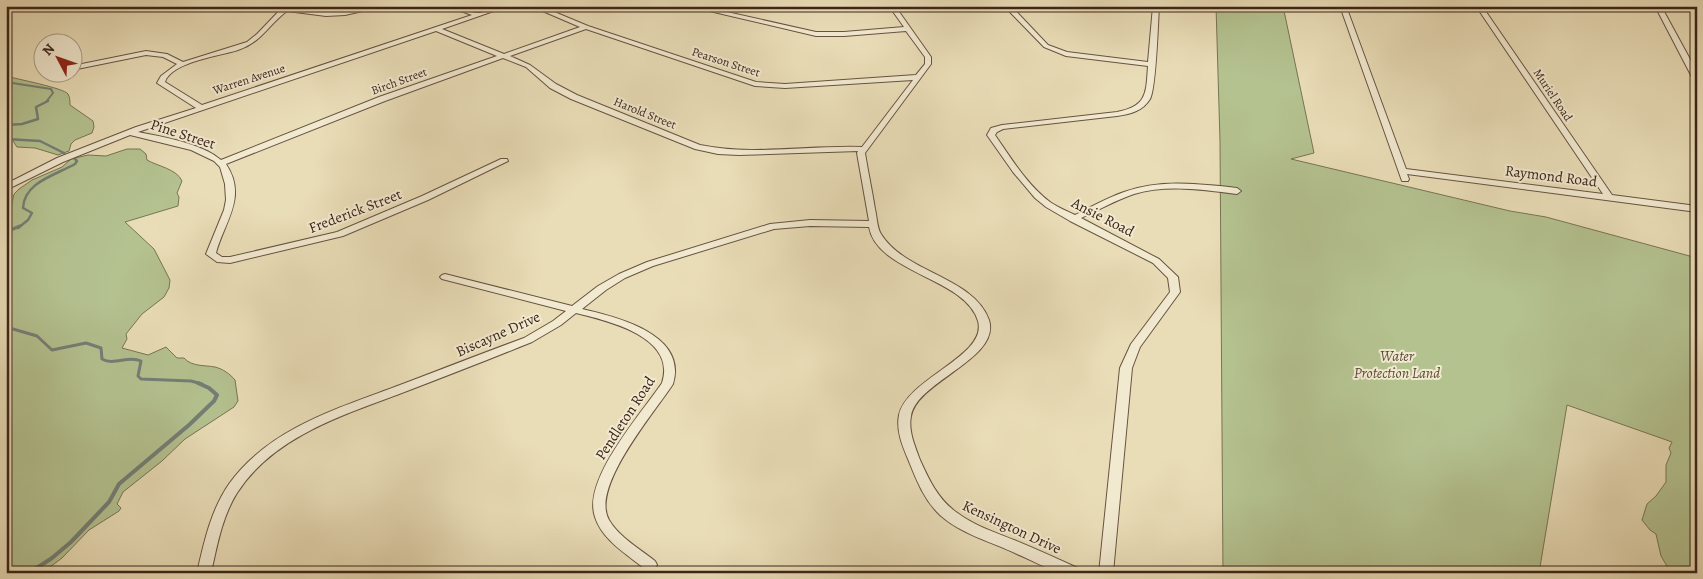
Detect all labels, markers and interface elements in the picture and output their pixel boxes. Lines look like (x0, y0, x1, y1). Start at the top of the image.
north arrow (32, 32, 82, 82)
text: N (38, 40, 59, 60)
street label: Pearson Street (690, 43, 762, 81)
street label: Warren Avenue (210, 60, 287, 98)
street label: Birch Street (369, 64, 429, 98)
street label: Muriel Road (1530, 66, 1577, 125)
street label: Harold Street (611, 93, 679, 133)
street label: Pine Street (148, 114, 218, 154)
street label: Raymond Road (1504, 160, 1599, 192)
street label: Frederick Street (306, 184, 404, 238)
street label: Ansie Road (1067, 192, 1139, 242)
street label: Biscayne Drive (453, 306, 544, 361)
park label: Water Protection Land (1354, 346, 1440, 383)
street label: Pendleton Road (591, 372, 660, 464)
street label: Kensington Drive (959, 495, 1065, 559)

